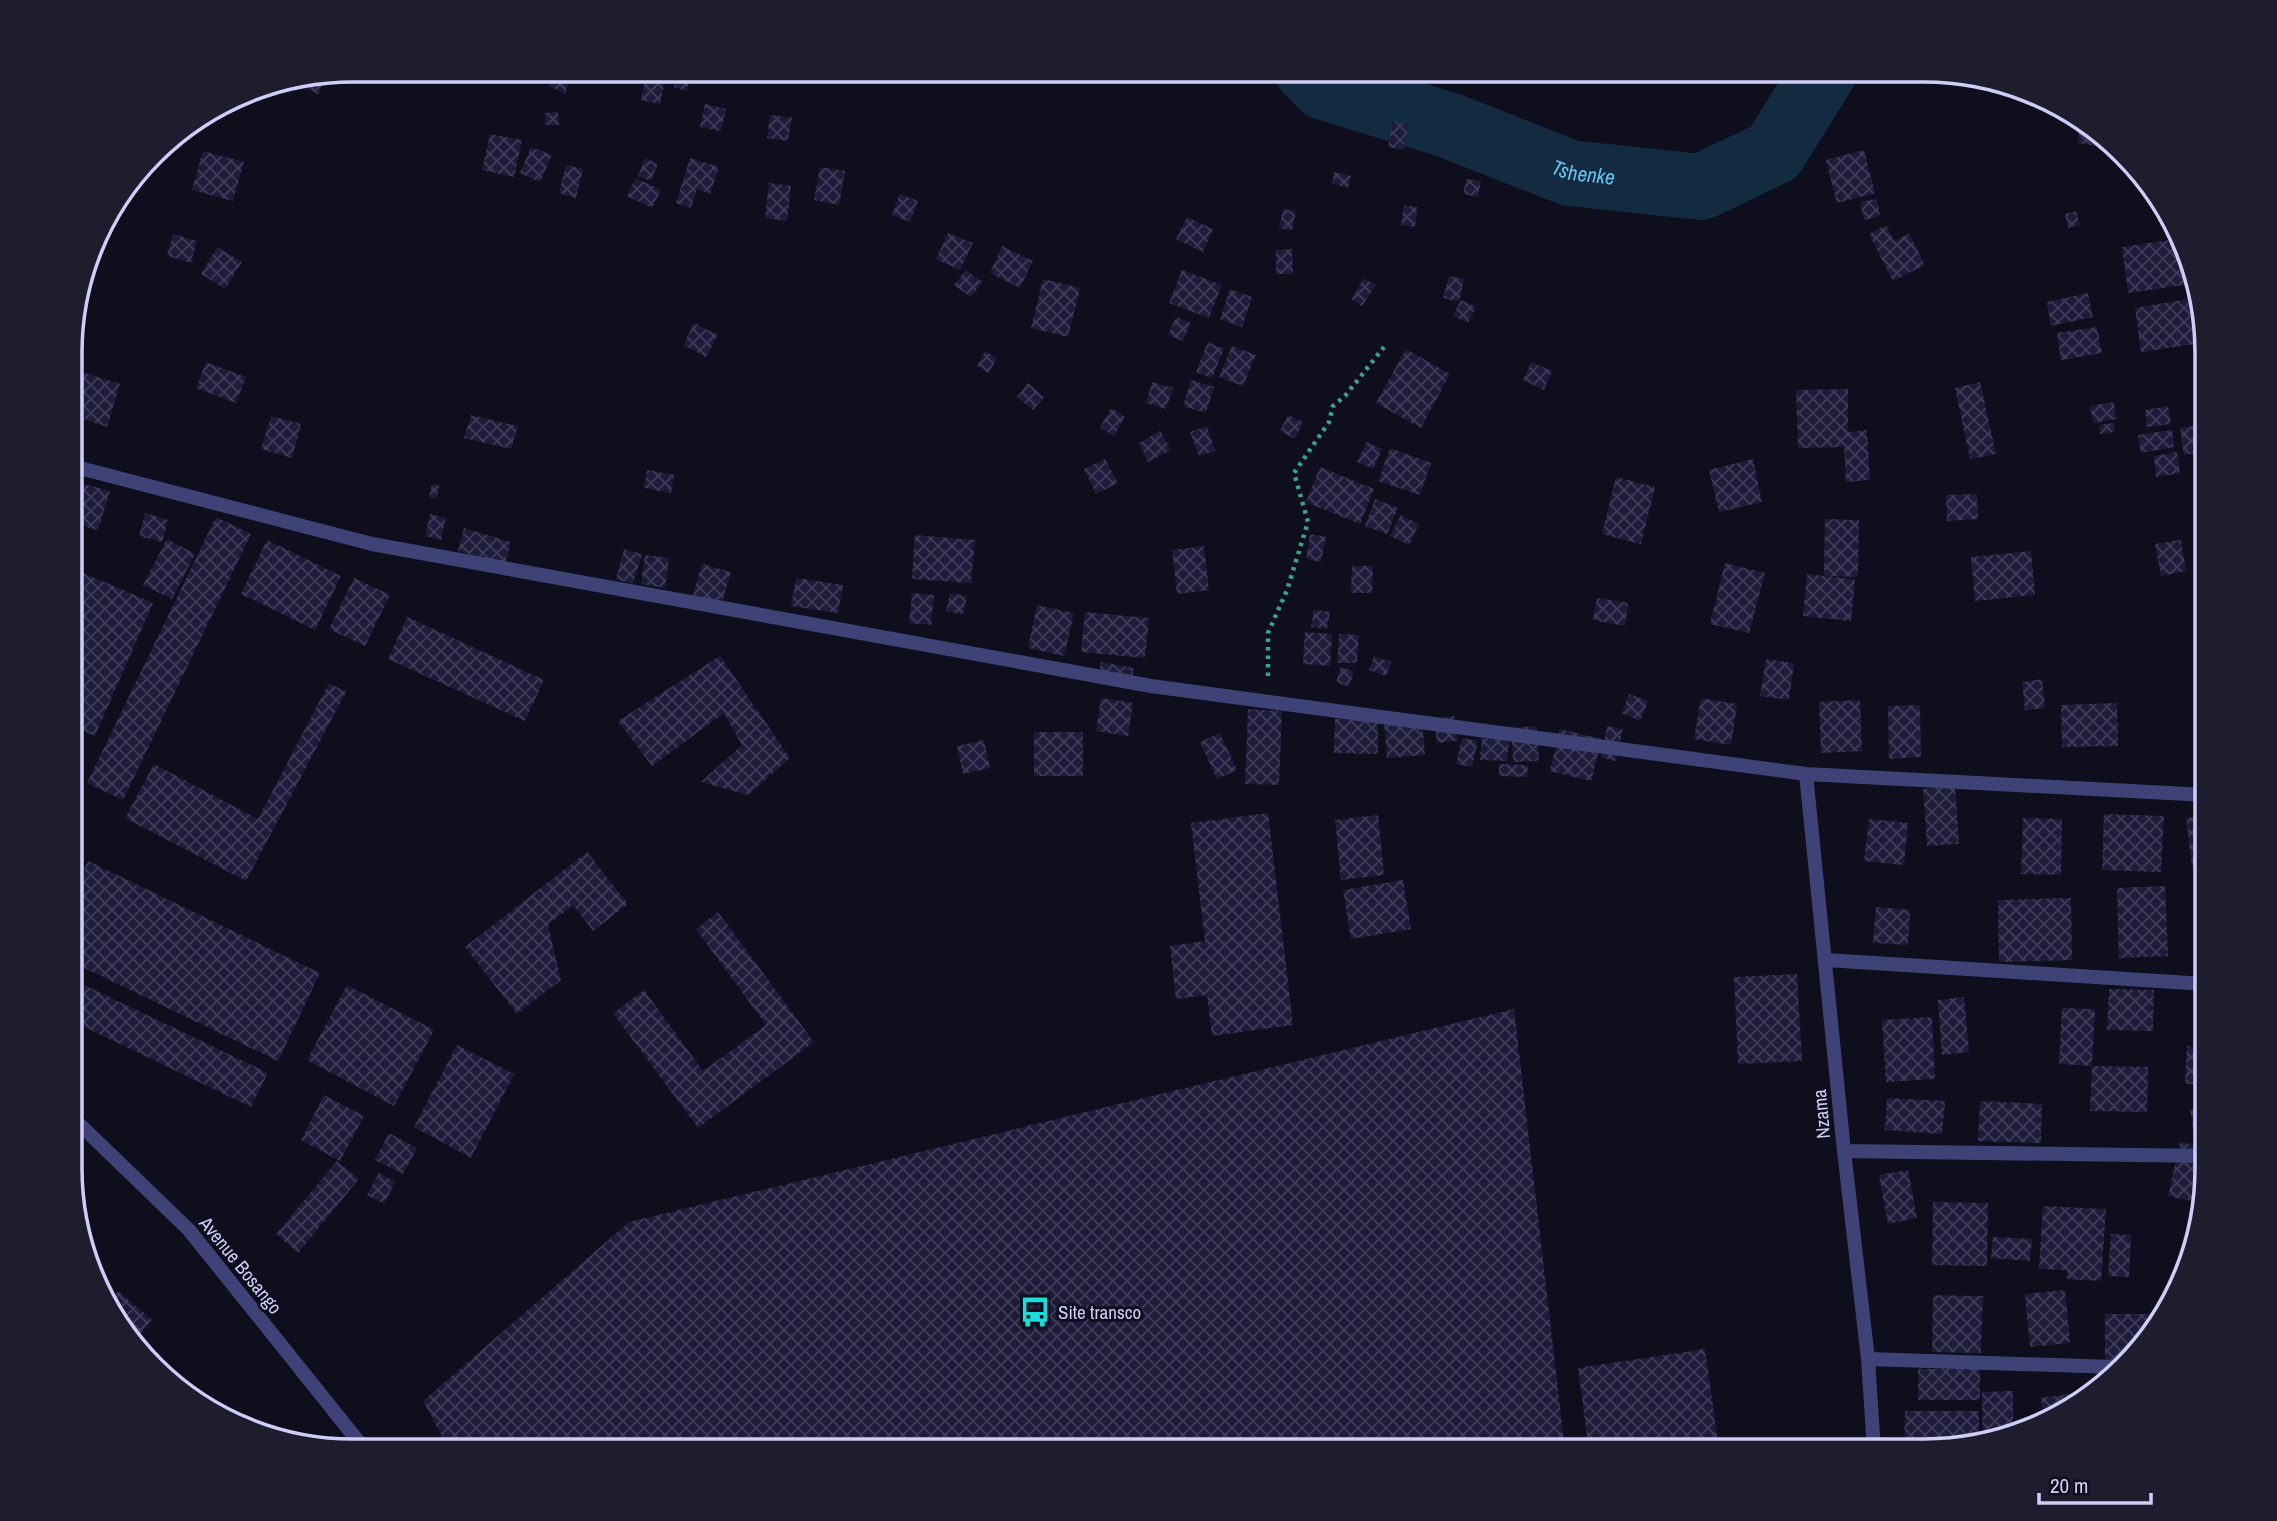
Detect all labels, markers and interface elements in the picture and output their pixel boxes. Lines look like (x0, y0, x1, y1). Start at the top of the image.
water label: Tshenke (1547, 152, 1616, 192)
street label: Nzama (1806, 1088, 1836, 1140)
street label: Avenue Bosango (193, 1210, 288, 1319)
bus stop icon: Site transco (1018, 1295, 1052, 1329)
place label: Site transco (1058, 1299, 1141, 1325)
scale bar (2039, 1462, 2151, 1506)
text: 20 m (2050, 1471, 2088, 1500)

